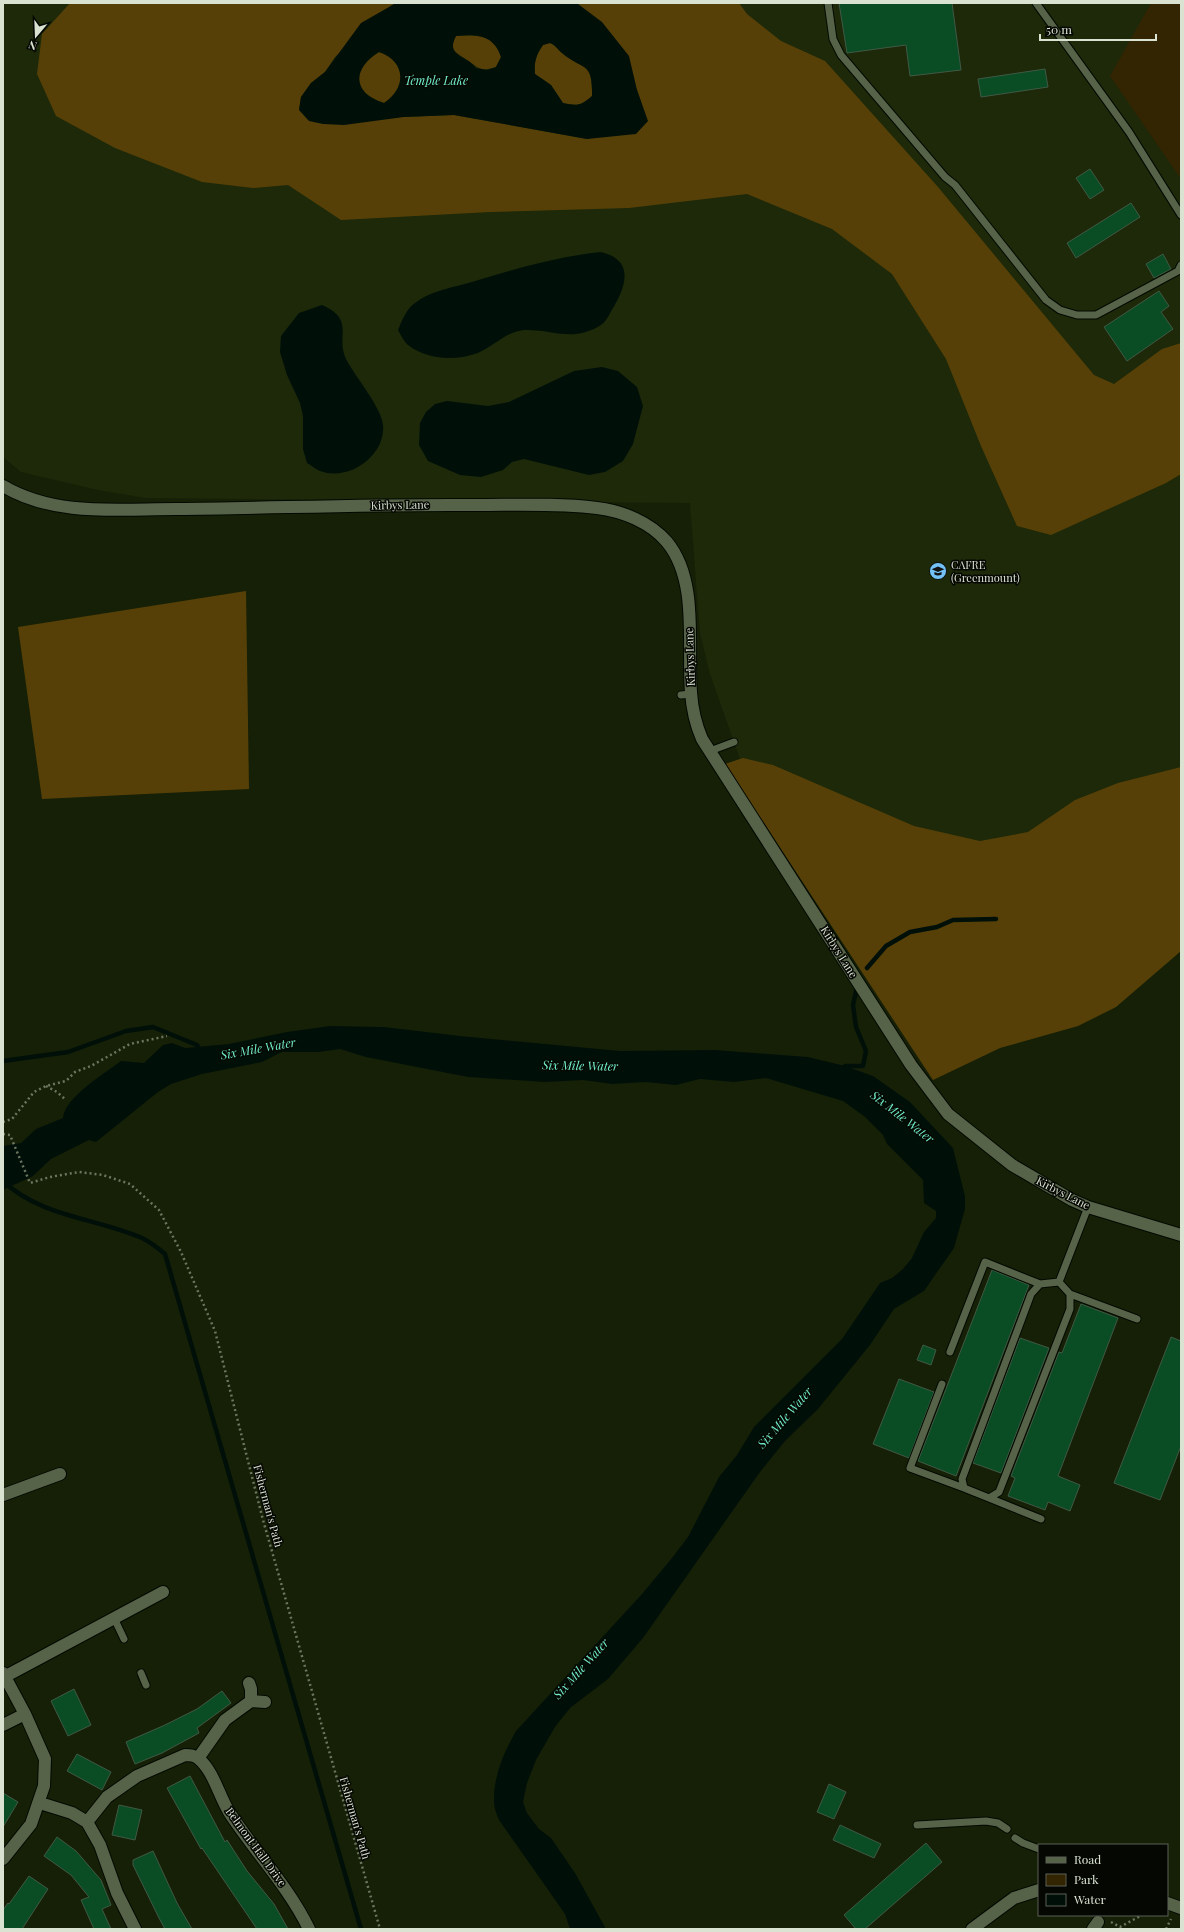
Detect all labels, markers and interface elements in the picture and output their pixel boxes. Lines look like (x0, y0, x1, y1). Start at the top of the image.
north arrow (16, 16, 56, 56)
scale bar (1040, 16, 1156, 42)
text: 50 m (1046, 21, 1072, 37)
text: N (26, 38, 39, 54)
water label: Temple Lake (404, 72, 468, 88)
street label: Kirbys Lane (371, 496, 430, 513)
place label: CAFRE (Greenmount) (951, 557, 1020, 585)
school or university icon: CAFRE (Greenmount) (928, 561, 948, 581)
street label: Kirbys Lane (681, 627, 698, 686)
street label: Kirbys Lane (818, 923, 861, 981)
water label: Six Mile Water (218, 1033, 298, 1063)
water label: Six Mile Water (541, 1056, 619, 1074)
water label: Six Mile Water (867, 1086, 938, 1146)
street label: Kirbys Lane (1034, 1173, 1093, 1213)
water label: Six Mile Water (753, 1383, 816, 1452)
street label: Fisherman's Path (250, 1463, 287, 1549)
water label: Six Mile Water (548, 1634, 612, 1703)
street label: Fisherman's Path (337, 1775, 375, 1861)
street label: Belmont Hall Drive (223, 1804, 290, 1890)
legend (1038, 1844, 1168, 1916)
text: Road (1074, 1851, 1101, 1867)
text: Park (1074, 1871, 1099, 1887)
text: Water (1073, 1891, 1107, 1907)

